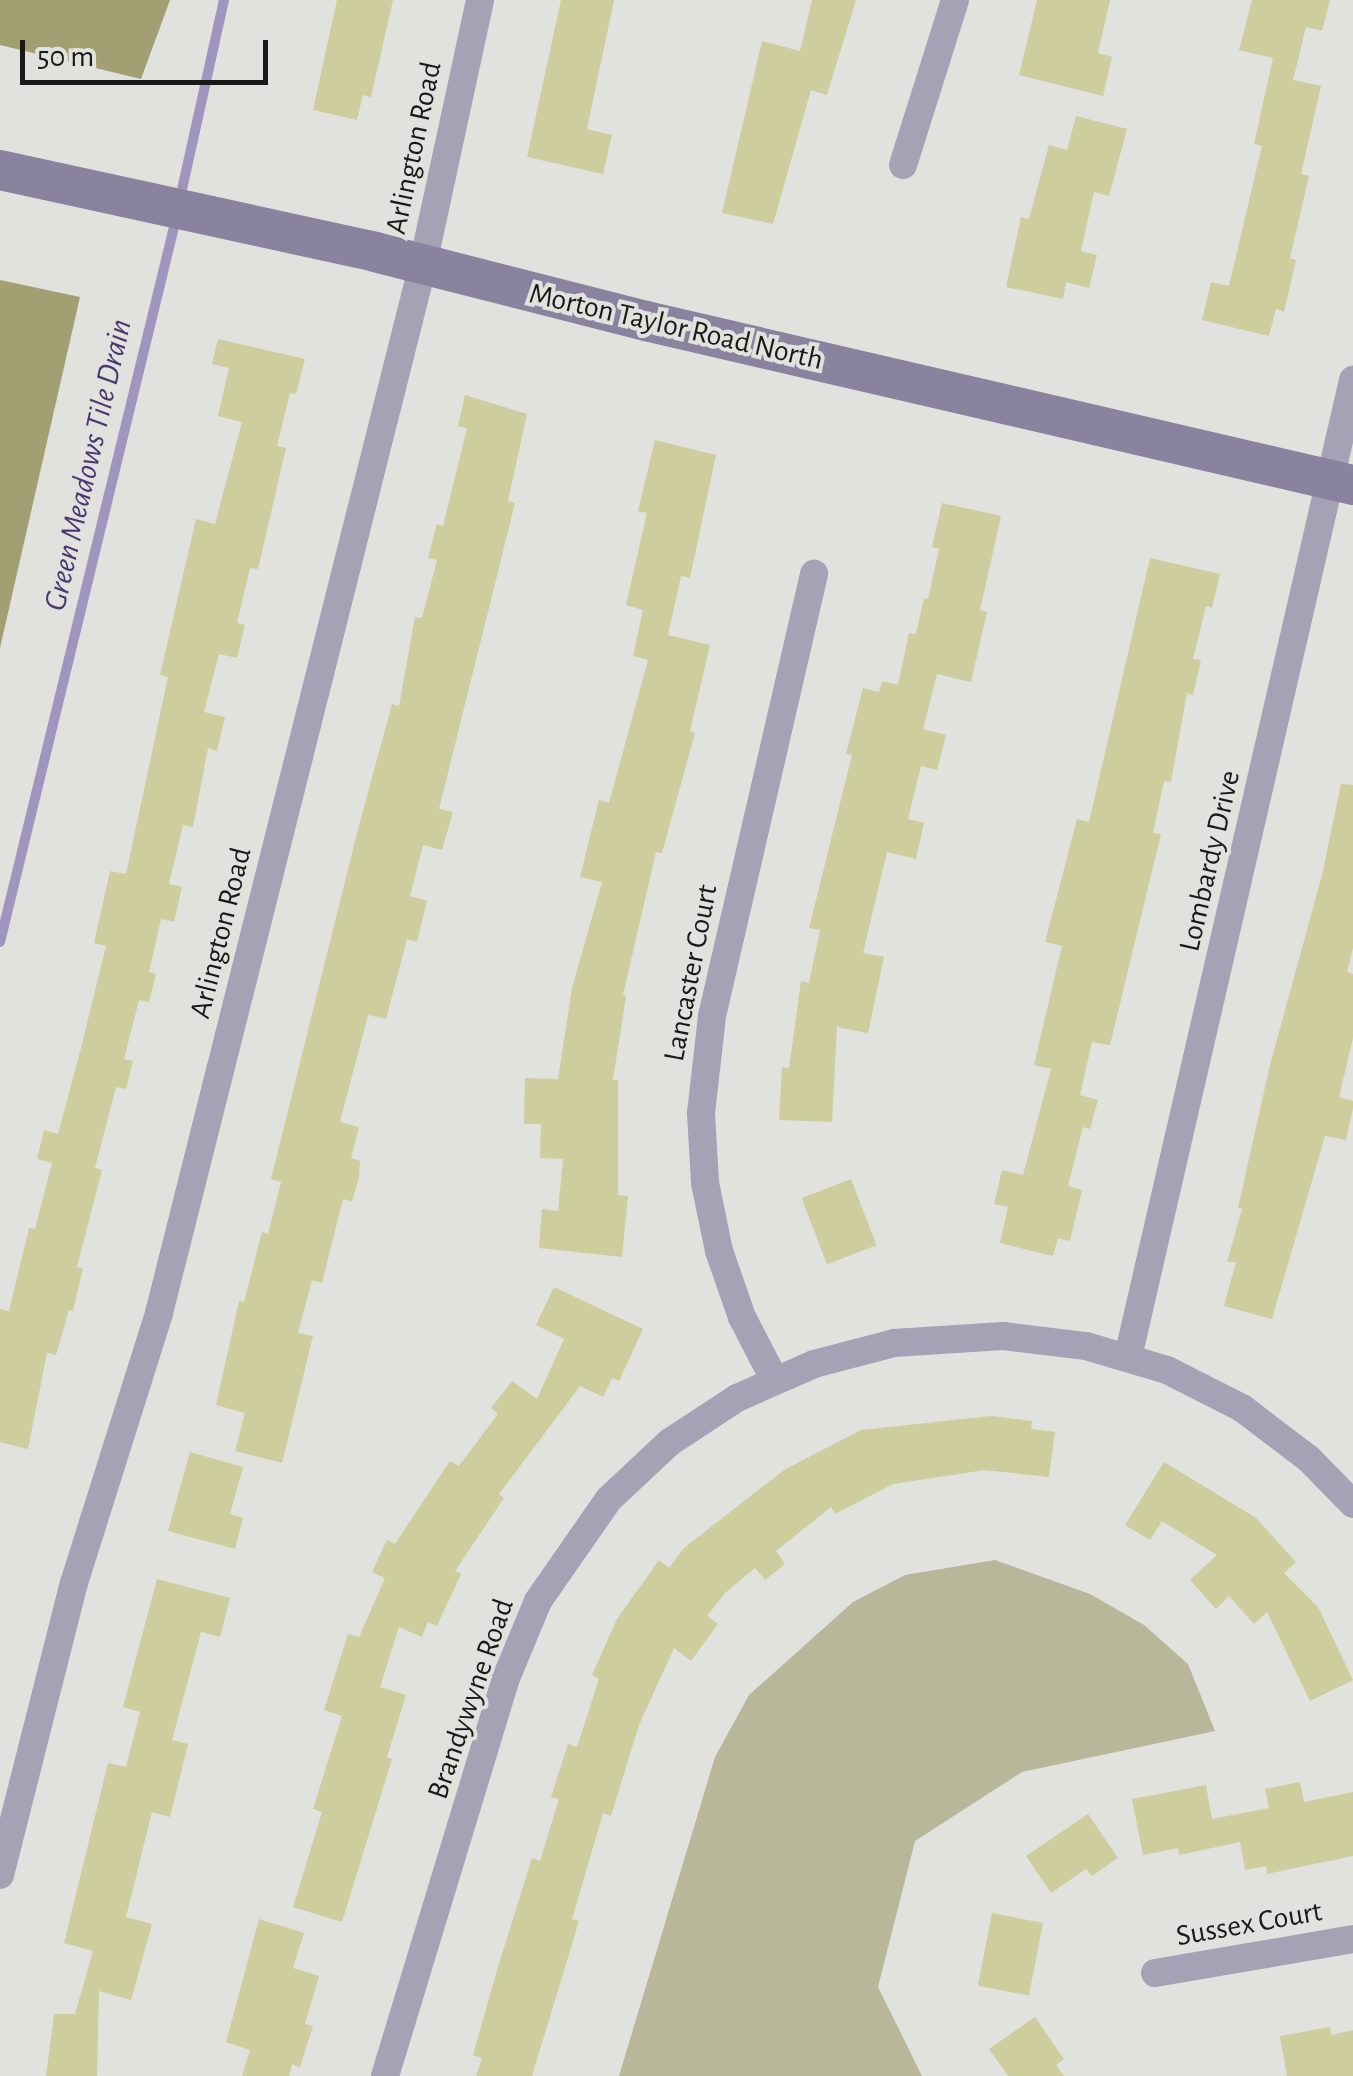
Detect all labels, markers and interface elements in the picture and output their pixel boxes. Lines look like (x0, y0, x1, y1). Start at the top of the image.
scale bar (25, 20, 272, 82)
text: 50 m (37, 42, 94, 72)
street label: Arlington Road (378, 59, 450, 237)
street label: Morton Taylor Road North (526, 276, 826, 378)
water label: Green Meadows Tile Drain (36, 316, 140, 614)
street label: Lombardy Drive (1172, 767, 1248, 955)
street label: Arlington Road (182, 844, 260, 1022)
street label: Lancaster Court (656, 882, 726, 1064)
street label: Brandywyne Road (420, 1594, 522, 1804)
street label: Sussex Court (1173, 1893, 1325, 1955)

